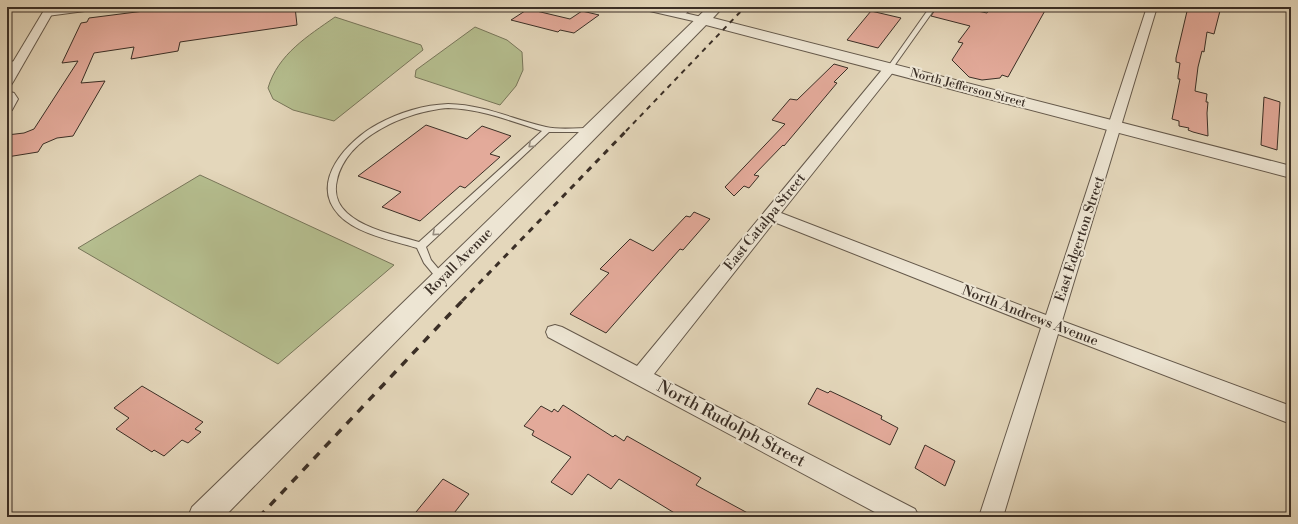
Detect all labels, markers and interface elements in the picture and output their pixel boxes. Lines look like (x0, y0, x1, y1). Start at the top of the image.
street label: North Jefferson Street (908, 65, 1028, 111)
one-way arrow (528, 141, 536, 148)
street label: East Catalpa Street (720, 170, 810, 274)
street label: East Edgerton Street (1051, 174, 1109, 304)
street label: Royall Avenue (421, 224, 497, 300)
one-way arrow (432, 228, 439, 235)
street label: North Andrews Avenue (959, 282, 1101, 350)
street label: North Rudolph Street (653, 376, 809, 472)

